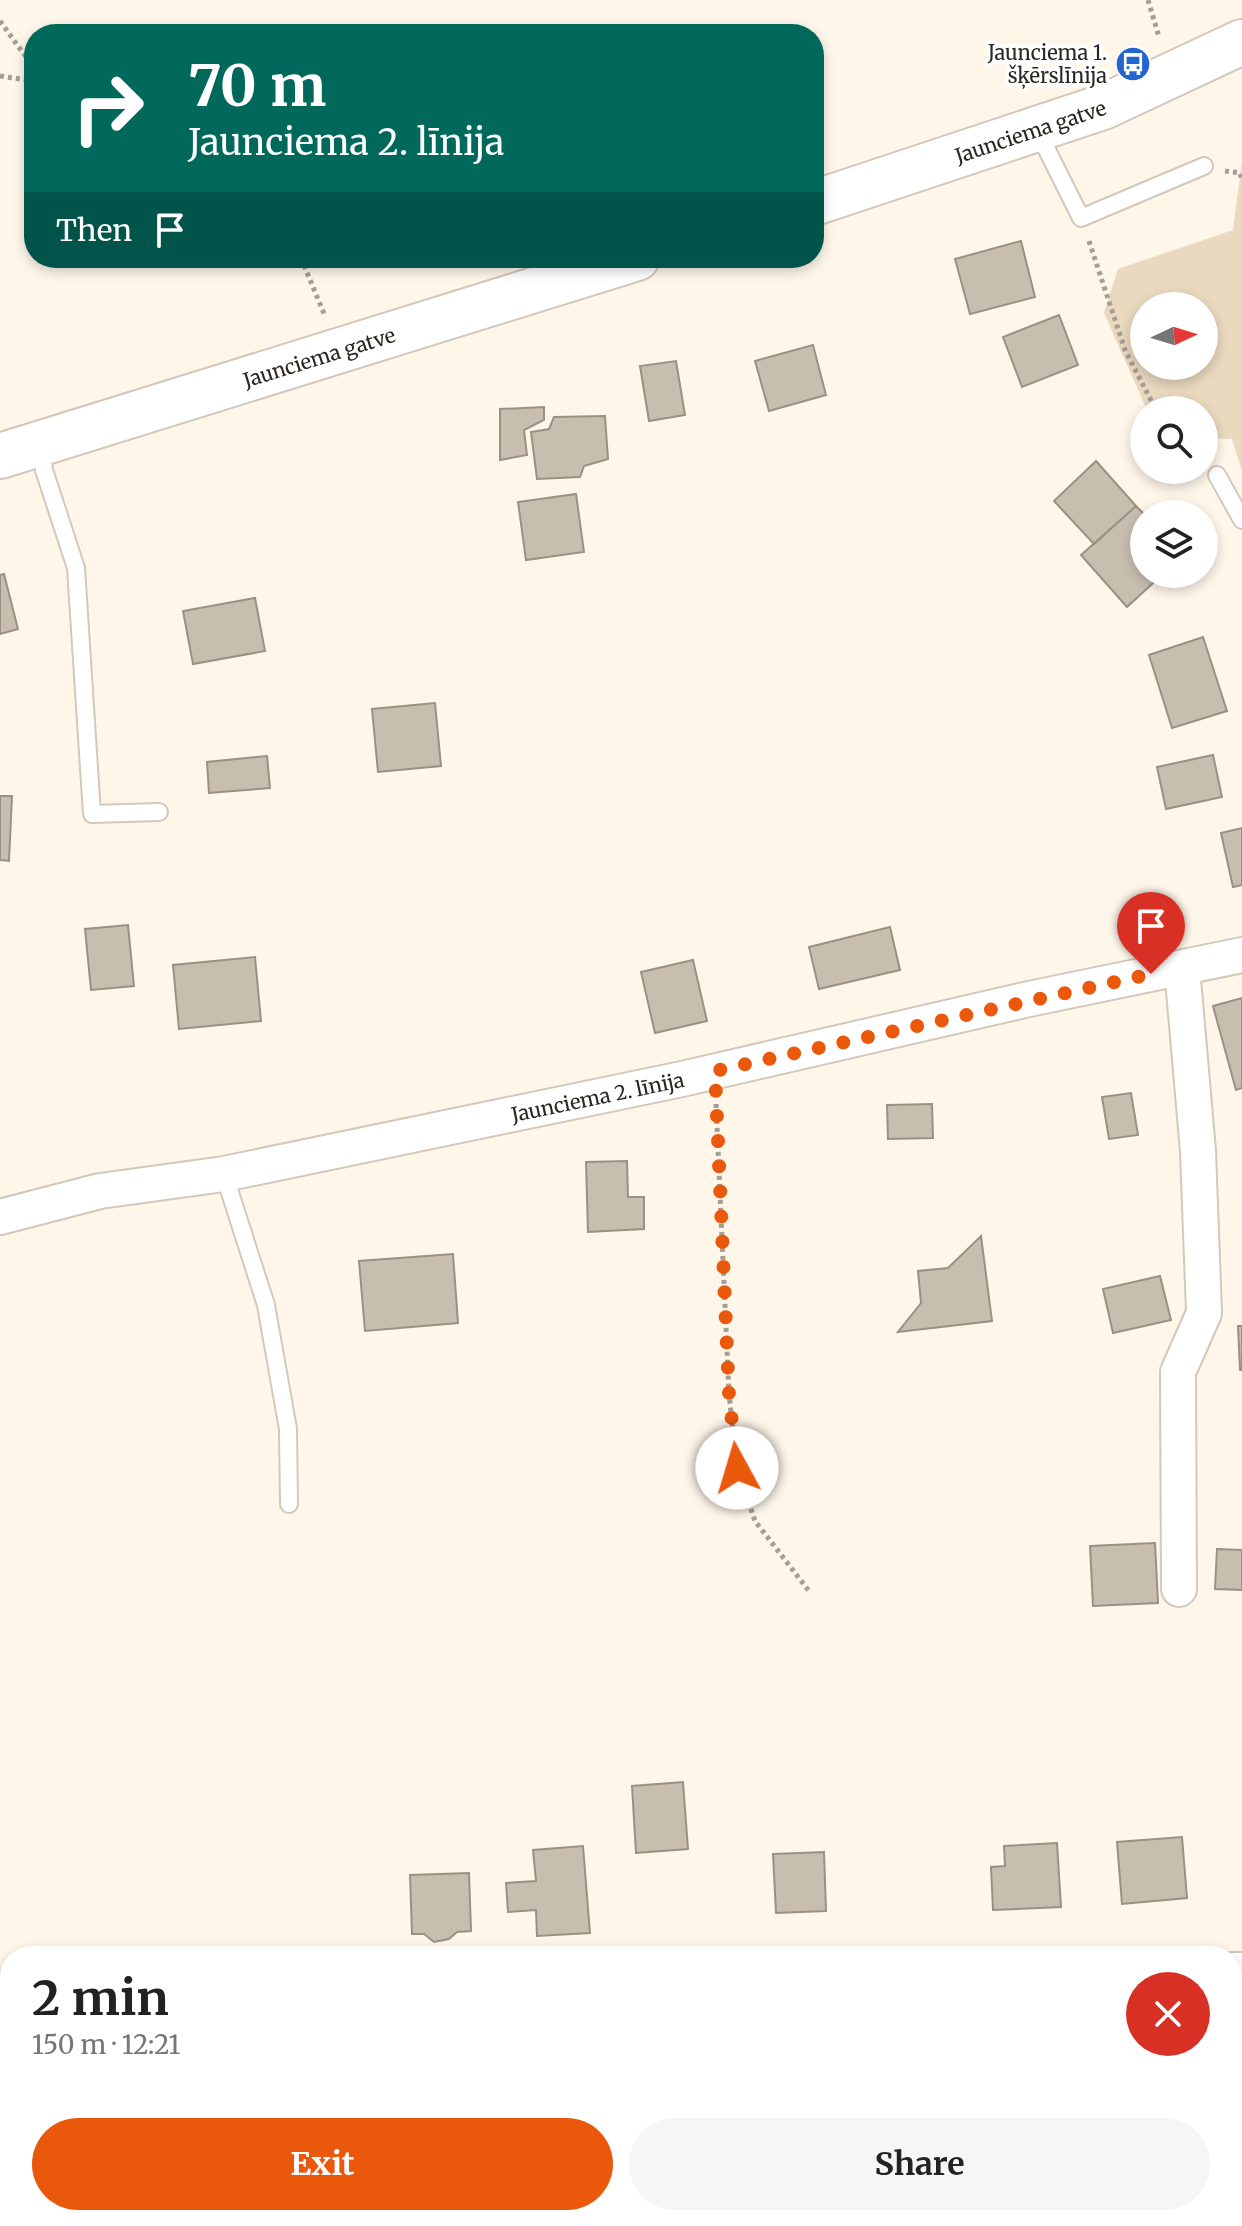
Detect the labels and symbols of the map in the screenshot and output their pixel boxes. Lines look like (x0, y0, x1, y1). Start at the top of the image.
place label: Jaunciema 1. šķērslīnija (987, 40, 1107, 89)
bus stop icon: Jaunciema 1. šķērslīnija (1114, 45, 1152, 83)
street label: Jaunciema gatve (951, 94, 1109, 168)
north arrow (1130, 292, 1218, 380)
street label: Jaunciema gatve (239, 322, 398, 393)
pin (1117, 892, 1185, 974)
street label: Jaunciema 2. līnija (508, 1066, 686, 1127)
position arrow (695, 1426, 779, 1510)

